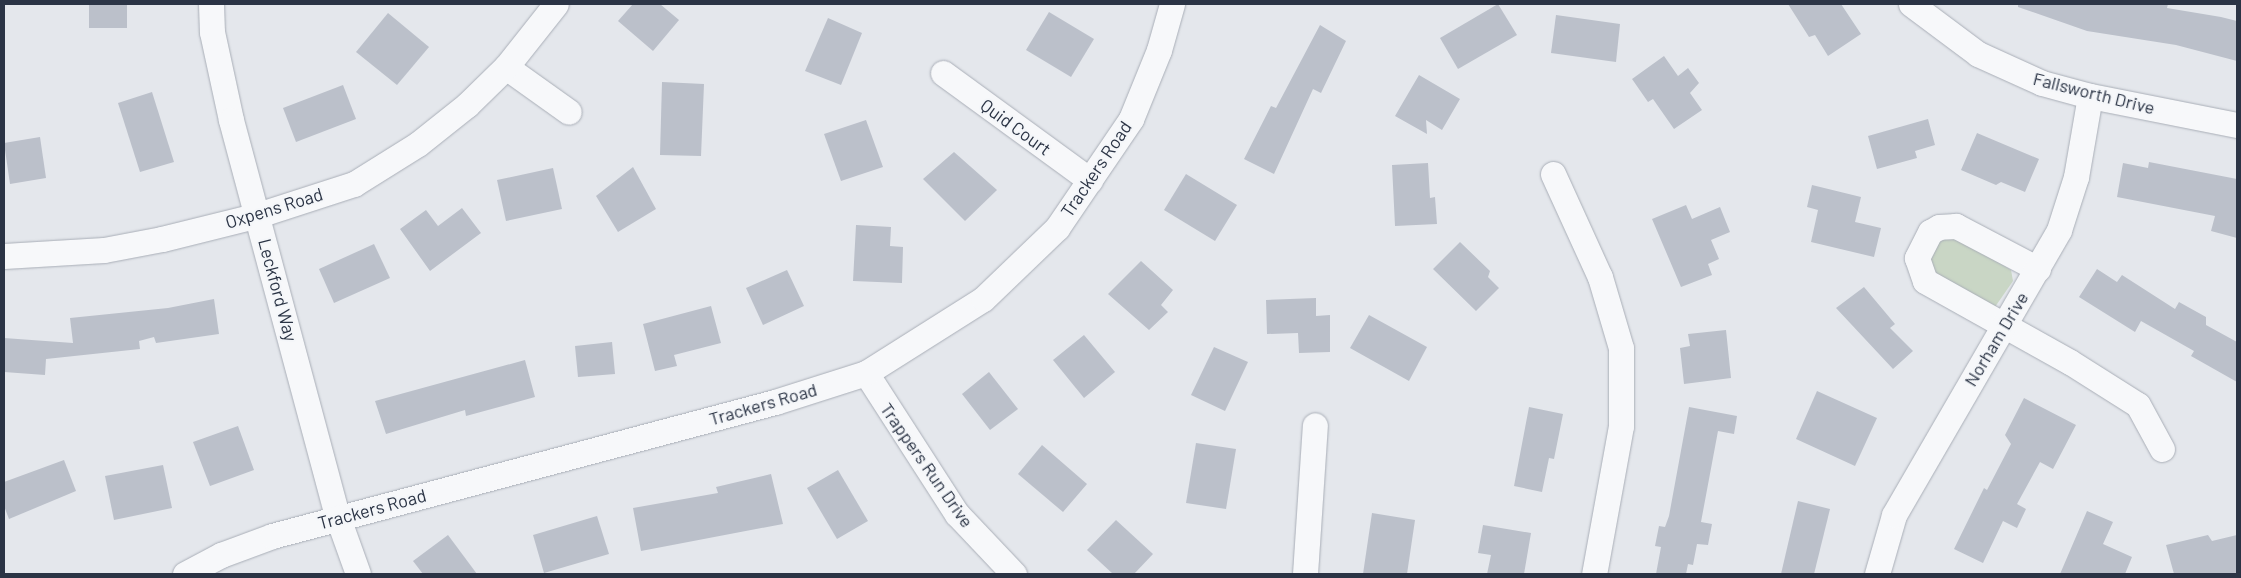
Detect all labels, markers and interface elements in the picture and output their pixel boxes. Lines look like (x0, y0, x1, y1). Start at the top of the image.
street label: Fallsworth Drive (2031, 67, 2157, 119)
street label: Quid Court (977, 94, 1055, 160)
street label: Trackers Road (1056, 117, 1136, 221)
street label: Oxpens Road (223, 183, 325, 233)
street label: Leckford Way (254, 236, 302, 344)
street label: Norham Drive (1959, 288, 2033, 390)
street label: Trackers Road (707, 378, 819, 430)
street label: Trappers Run Drive (876, 399, 978, 531)
street label: Trackers Road (316, 484, 428, 534)

